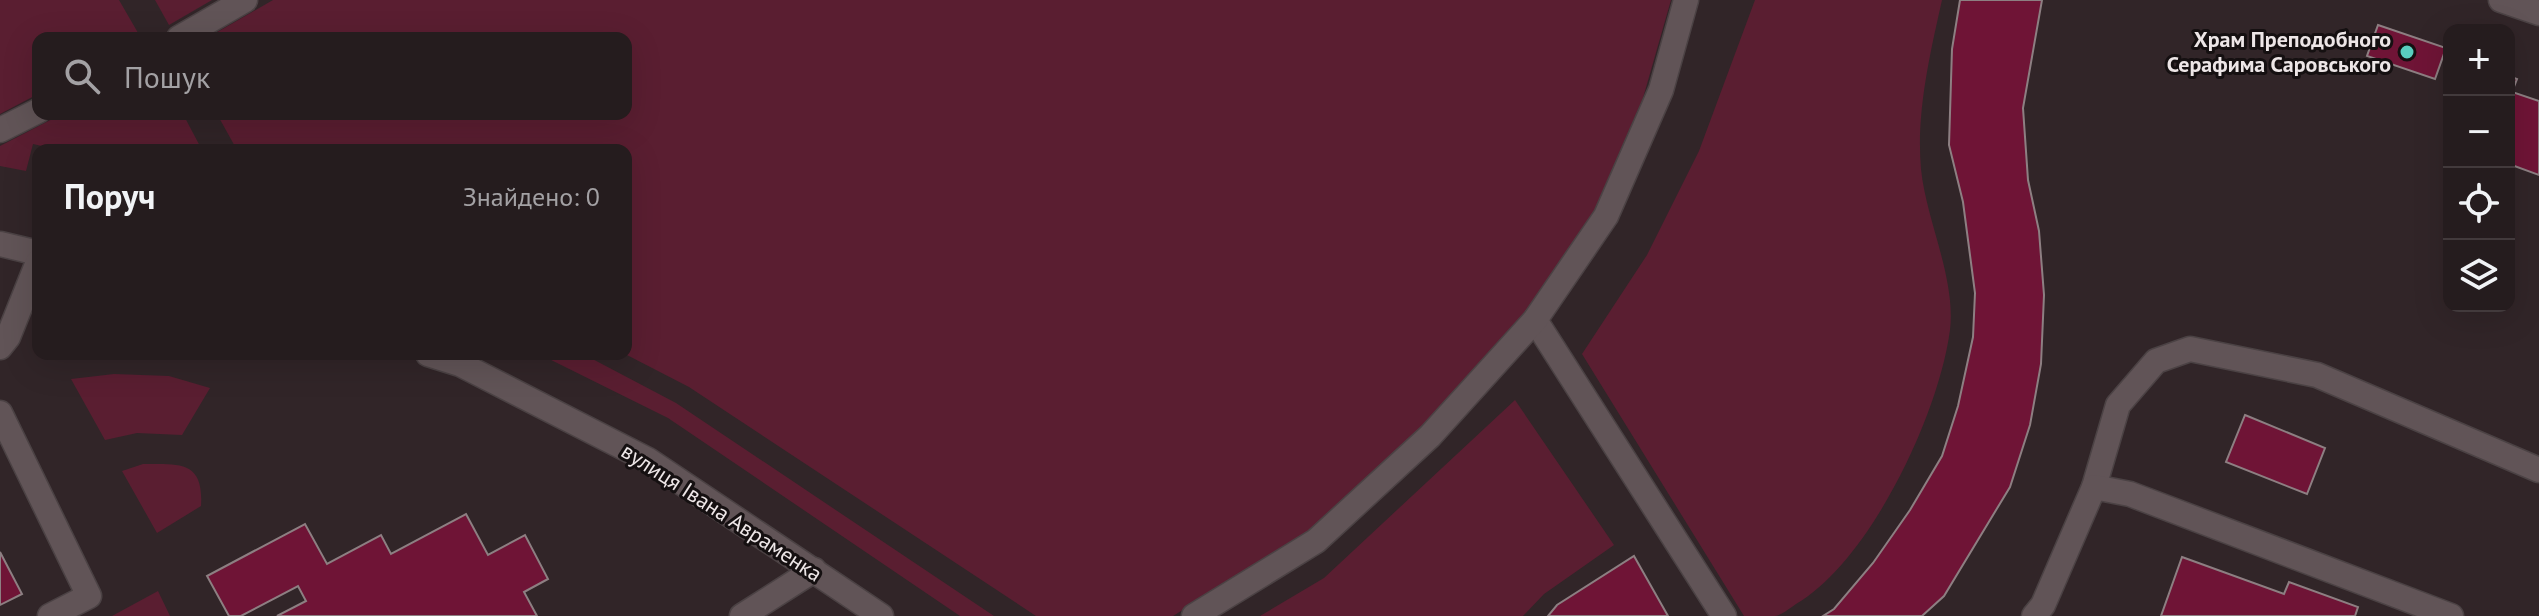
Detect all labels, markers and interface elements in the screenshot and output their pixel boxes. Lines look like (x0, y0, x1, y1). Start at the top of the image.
map controls (2443, 24, 2515, 312)
button: + (2443, 24, 2515, 96)
place label: Храм Преподобного Серафима Саровського (2167, 25, 2391, 78)
search box (32, 32, 632, 120)
marker: Храм Преподобного Серафима Саровського (2398, 43, 2416, 61)
icon: search (60, 54, 104, 98)
text: Пошук (124, 57, 210, 96)
button: − (2443, 96, 2515, 168)
button: locate (2443, 168, 2515, 240)
text: Поруч (64, 174, 155, 218)
text: Знайдено: 0 (463, 180, 600, 213)
button: layers (2443, 240, 2515, 312)
street label: вулиця Івана Авраменка (616, 437, 828, 587)

